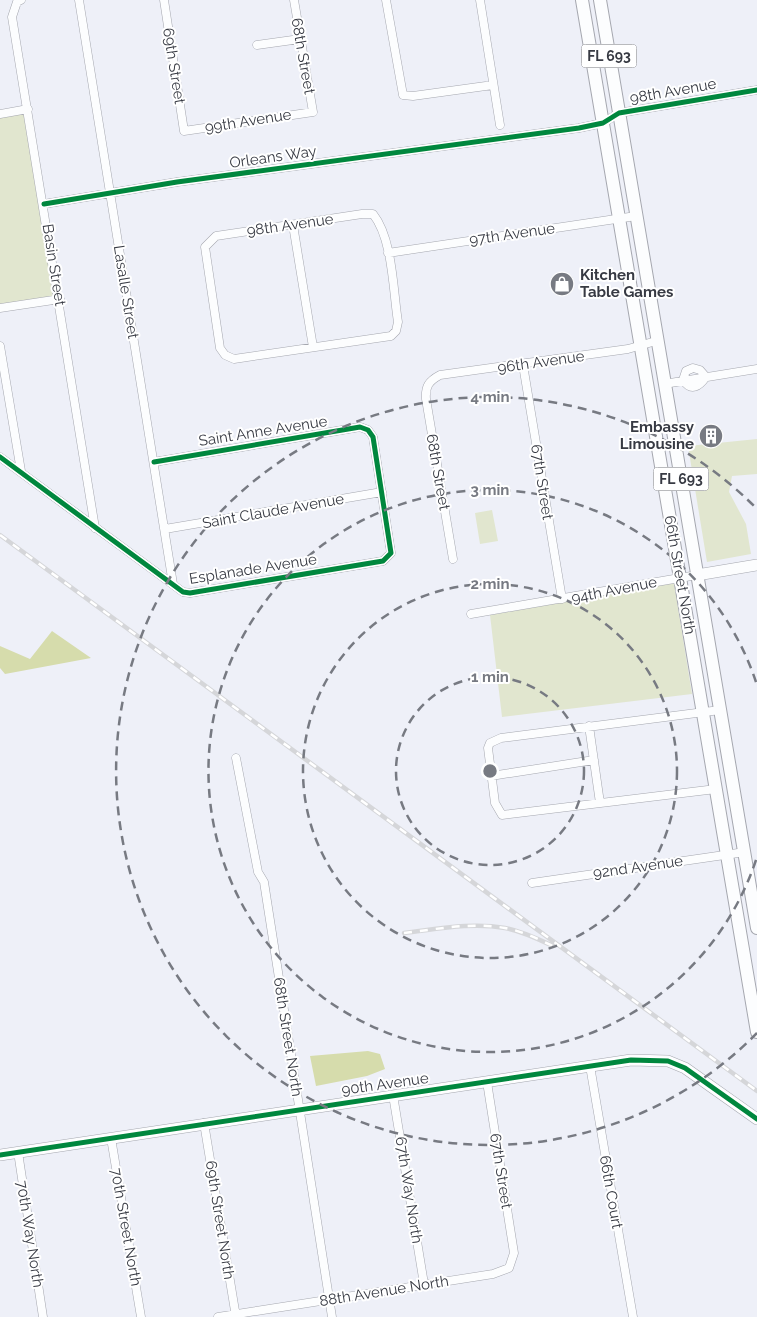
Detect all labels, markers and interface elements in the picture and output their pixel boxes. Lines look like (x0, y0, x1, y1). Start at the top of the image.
street label: 68th Street (287, 16, 319, 96)
street label: 69th Street (159, 27, 189, 105)
road number: FL 693 (582, 44, 636, 68)
street label: 98th Avenue (628, 75, 718, 107)
street label: 99th Avenue (203, 105, 293, 137)
street label: Orleans Way (228, 142, 318, 172)
street label: 98th Avenue (245, 210, 335, 240)
street label: 97th Avenue (468, 219, 556, 249)
street label: Basin Street (39, 223, 69, 307)
street label: Lasalle Street (110, 244, 142, 340)
place label: Kitchen Table Games (580, 266, 673, 301)
shop icon: Kitchen Table Games (549, 271, 575, 297)
street label: 96th Avenue (496, 347, 586, 377)
text: 4 min (470, 388, 510, 406)
street label: Saint Anne Avenue (197, 412, 329, 450)
place label: Embassy Limousine (620, 418, 695, 453)
building icon: Embassy Limousine (698, 423, 724, 449)
street label: 68th Street (422, 432, 454, 512)
street label: 67th Street (527, 443, 557, 521)
road number: FL 693 (654, 468, 708, 490)
text: 3 min (471, 481, 509, 499)
street label: Saint Claude Avenue (201, 490, 345, 532)
street label: 66th Street North (661, 514, 699, 636)
street label: Esplanade Avenue (188, 550, 318, 588)
street label: 94th Avenue (570, 573, 658, 607)
text: 2 min (471, 575, 509, 593)
text: 1 min (471, 668, 509, 686)
centre of rings (481, 762, 499, 780)
street label: 92nd Avenue (592, 852, 684, 882)
street label: 68th Street North (270, 976, 306, 1098)
street label: 90th Avenue (340, 1069, 430, 1099)
street label: 67th Street (486, 1132, 516, 1210)
street label: 67th Way North (392, 1135, 426, 1245)
street label: 66th Court (596, 1154, 626, 1230)
street label: 69th Street North (202, 1159, 238, 1281)
street label: 70th Street North (107, 1167, 145, 1287)
street label: 70th Way North (13, 1179, 47, 1289)
street label: 88th Avenue North (318, 1272, 450, 1310)

